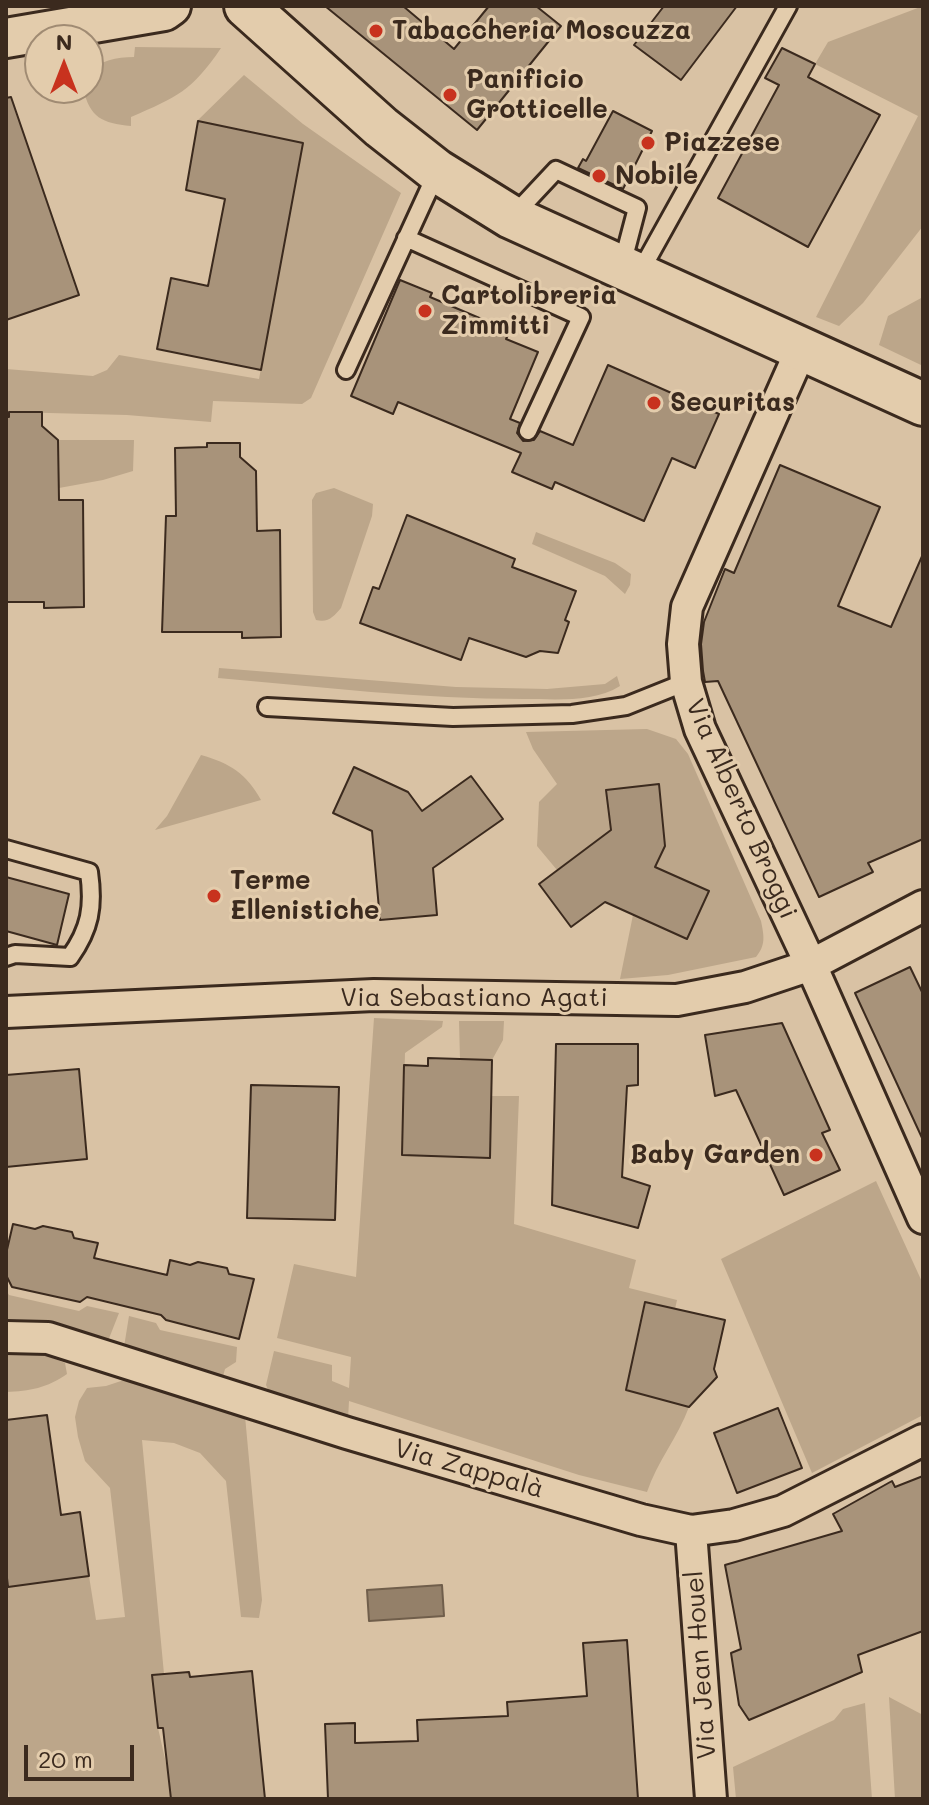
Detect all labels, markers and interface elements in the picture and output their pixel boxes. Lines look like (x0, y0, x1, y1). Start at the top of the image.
place label: Tabaccheria Moscuzza (392, 15, 691, 47)
marker: Tabaccheria Moscuzza (367, 22, 385, 40)
north arrow (24, 24, 104, 104)
text: N (56, 27, 72, 56)
place label: Panificio Grotticelle (466, 64, 608, 126)
marker: Panificio Grotticelle (441, 86, 459, 104)
place label: Piazzese (664, 127, 780, 159)
marker: Piazzese (639, 134, 657, 152)
place label: Nobile (615, 160, 698, 192)
marker: Nobile (590, 167, 608, 185)
place label: Cartolibreria Zimmitti (441, 280, 617, 342)
marker: Cartolibreria Zimmitti (416, 302, 434, 320)
place label: Securitas (670, 387, 795, 419)
marker: Securitas (645, 394, 663, 412)
street label: Via Alberto Broggi (678, 694, 804, 924)
place label: Terme Ellenistiche (230, 865, 379, 926)
marker: Terme Ellenistiche (205, 887, 223, 905)
street label: Via Sebastiano Agati (340, 982, 608, 1014)
place label: Baby Garden (630, 1139, 800, 1171)
marker: Baby Garden (807, 1146, 825, 1164)
street label: Via Zappalà (391, 1433, 547, 1505)
street label: Via Jean Houel (679, 1570, 723, 1760)
scale bar (28, 1729, 138, 1779)
text: 20 m (38, 1743, 93, 1774)

